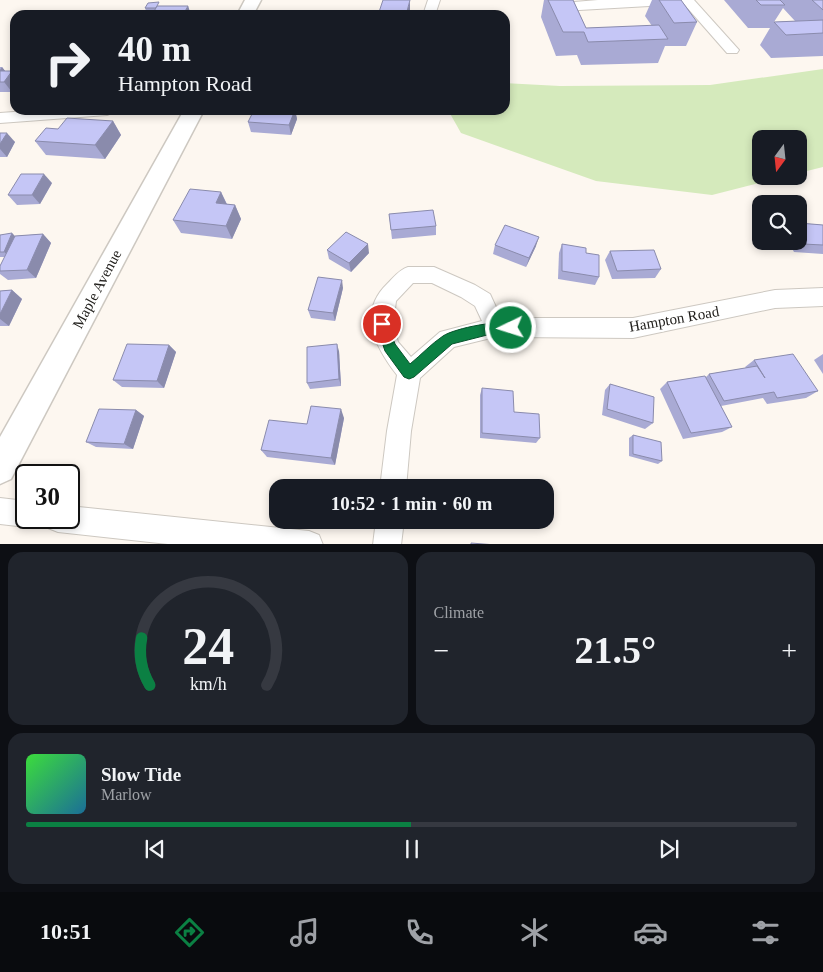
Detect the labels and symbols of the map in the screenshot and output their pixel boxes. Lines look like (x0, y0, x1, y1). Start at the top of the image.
north arrow (752, 130, 808, 185)
street label: Maple Avenue (70, 247, 125, 331)
position arrow (484, 301, 536, 353)
pin (361, 303, 403, 345)
street label: Hampton Road (628, 303, 721, 335)
speed limit sign: 30 (15, 464, 80, 529)

